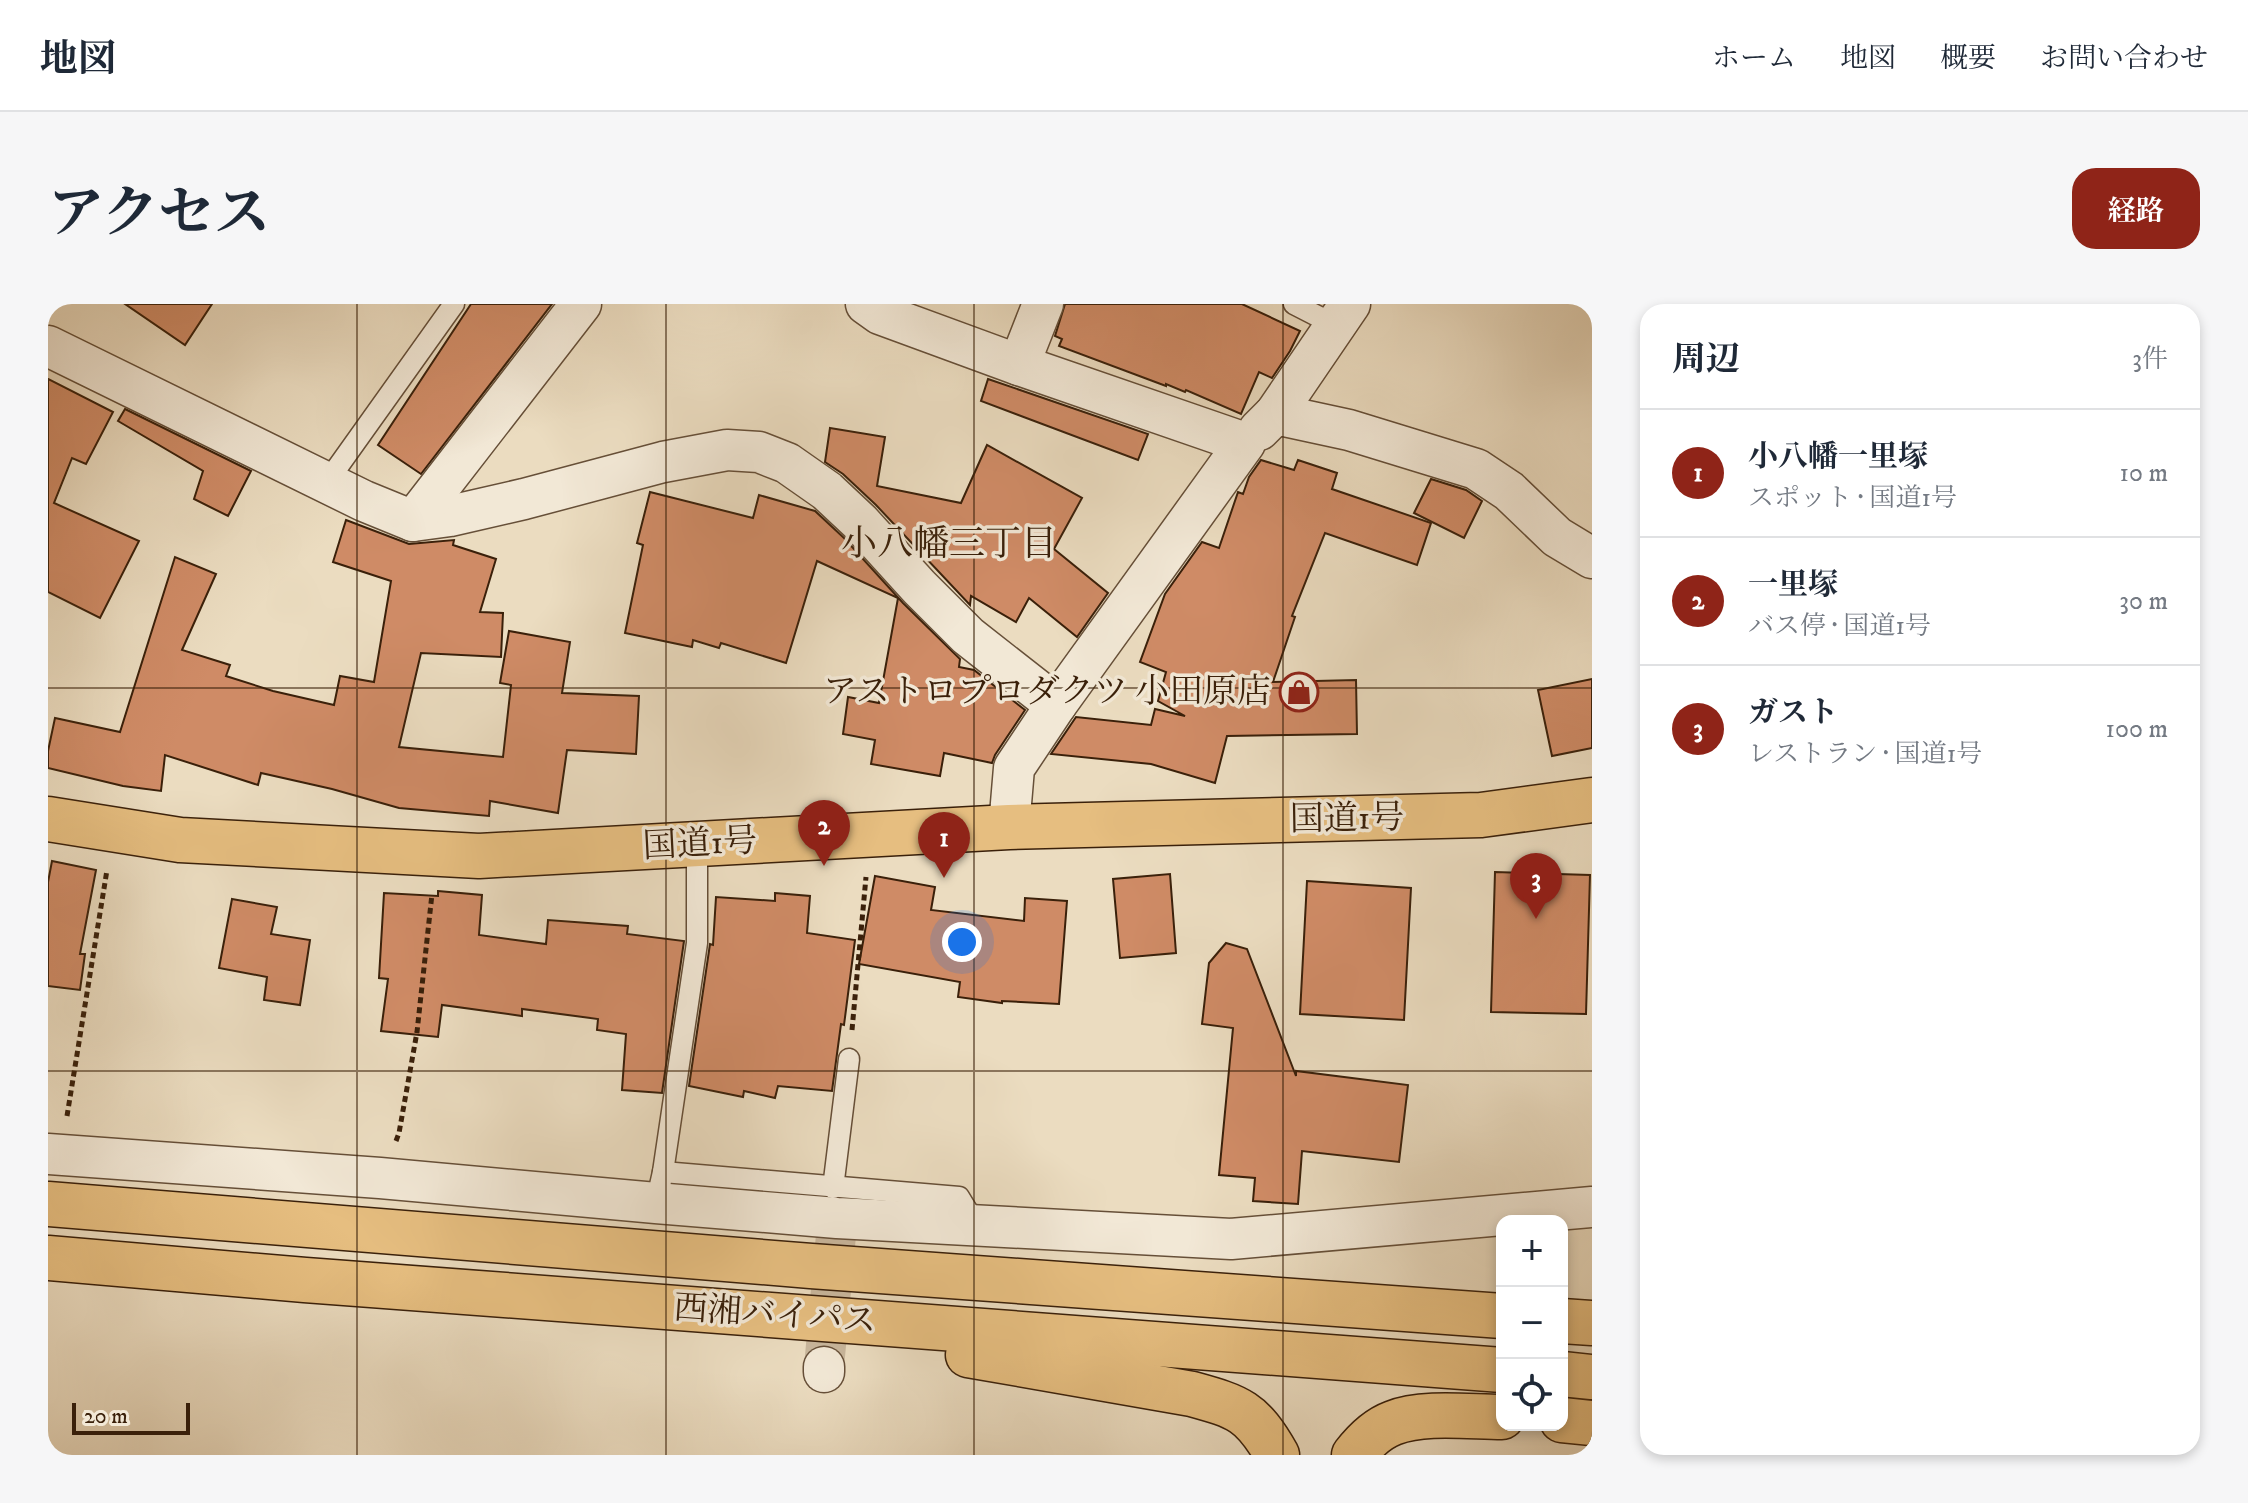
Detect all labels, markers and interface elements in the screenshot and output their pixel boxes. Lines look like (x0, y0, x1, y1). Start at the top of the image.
text: 地図 (40, 36, 116, 84)
text: ホーム (1712, 41, 1796, 76)
text: 地図 (1840, 41, 1896, 76)
text: 概要 (1940, 41, 1996, 76)
text: お問い合わせ (2040, 41, 2208, 76)
button: 経路 (2072, 168, 2200, 249)
text: アクセス (48, 180, 270, 250)
text: 周辺 (1672, 339, 1740, 381)
text: 3件 (2132, 343, 2168, 376)
text: 小八幡一里塚 (1748, 439, 1928, 476)
text: 1 (1693, 457, 1703, 490)
text: 10 m (2119, 457, 2168, 490)
text: スポット · 国道1号 (1748, 482, 1957, 515)
district label: 小八幡三丁目 (841, 522, 1057, 567)
text: 一里塚 (1748, 567, 1838, 604)
text: 2 (1692, 585, 1704, 618)
text: 30 m (2119, 585, 2168, 618)
text: バス停 · 国道1号 (1748, 610, 1931, 643)
place label: アストロプロダクツ 小田原店 (823, 671, 1271, 713)
shop icon: アストロプロダクツ 小田原店 (1278, 671, 1320, 713)
text: ガスト (1748, 695, 1838, 732)
text: 3 (1693, 713, 1703, 746)
text: 100 m (2105, 713, 2168, 746)
text: レストラン · 国道1号 (1748, 738, 1982, 771)
street label: 国道1号 (1289, 797, 1405, 841)
pin: 2 (798, 800, 850, 866)
pin: 1 (918, 812, 970, 878)
street label: 国道1号 (642, 820, 758, 868)
pin: 3 (1510, 853, 1562, 919)
your location (942, 922, 982, 962)
map controls (1496, 1215, 1568, 1431)
button: + (1496, 1215, 1568, 1287)
street label: 西湘バイパス (672, 1287, 878, 1343)
button: − (1496, 1287, 1568, 1359)
button: locate (1496, 1359, 1568, 1431)
scale bar (72, 1399, 190, 1435)
text: 20 m (84, 1403, 128, 1430)

